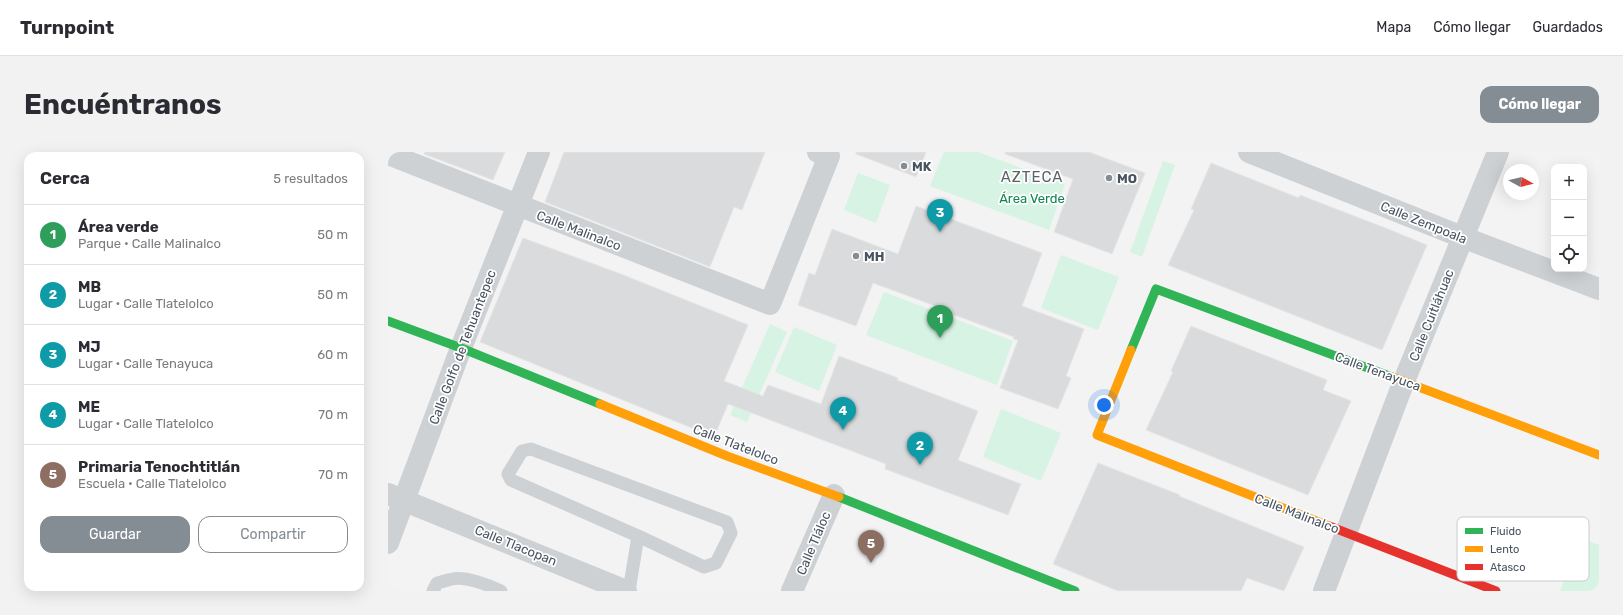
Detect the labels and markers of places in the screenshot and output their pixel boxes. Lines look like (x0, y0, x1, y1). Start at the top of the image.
place label: MK (912, 159, 932, 174)
marker: MK (899, 161, 909, 171)
place label: MO (1117, 171, 1137, 186)
marker: MO (1104, 173, 1114, 183)
pin: 3 (927, 199, 953, 232)
place label: MH (864, 249, 884, 264)
marker: MH (851, 251, 861, 261)
pin: 1 (927, 305, 953, 338)
pin: 4 (830, 397, 856, 430)
pin: 2 (907, 432, 933, 465)
pin: 5 (858, 530, 884, 563)

